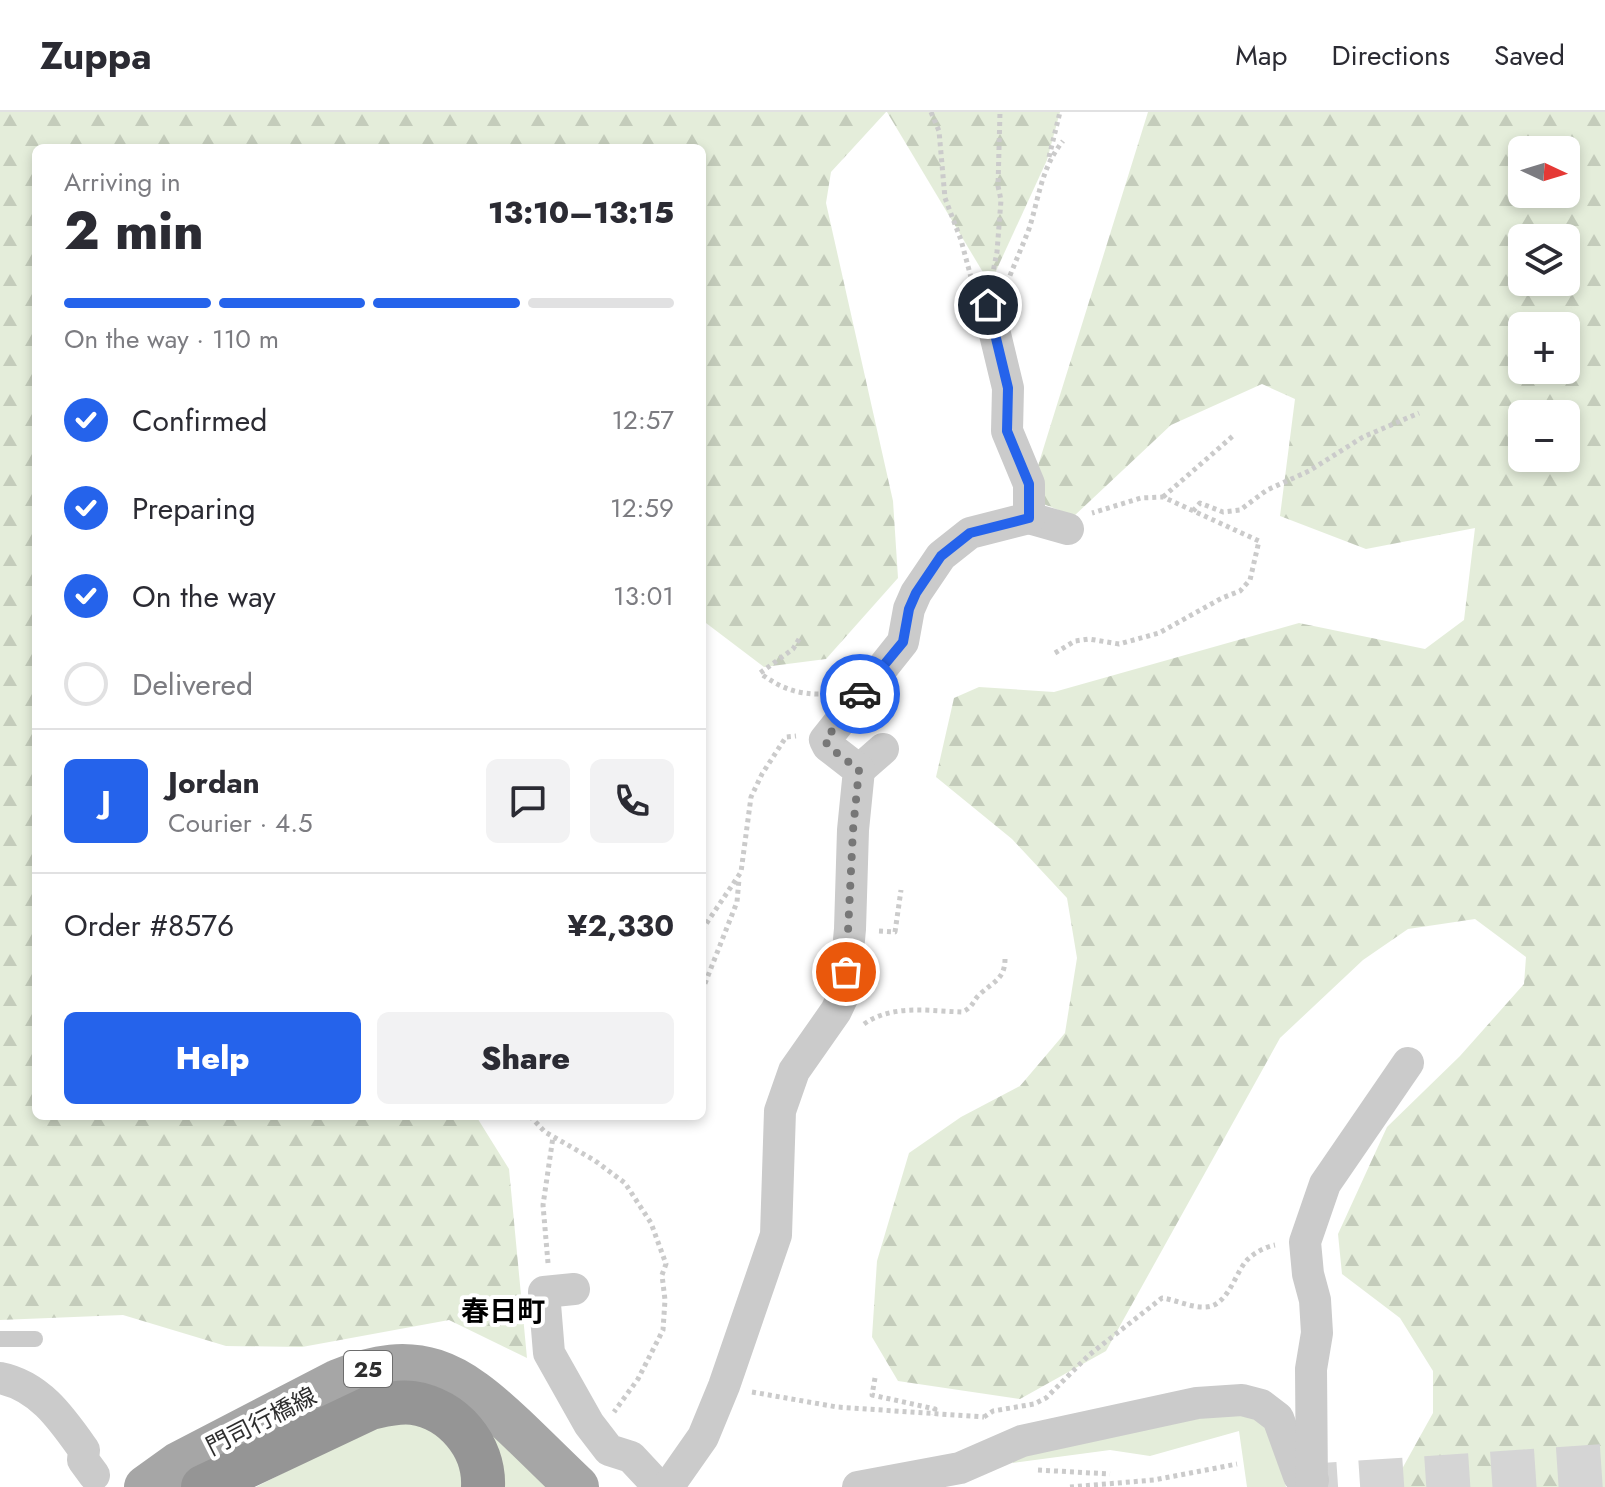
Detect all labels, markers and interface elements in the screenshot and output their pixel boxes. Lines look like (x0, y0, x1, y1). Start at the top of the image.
text: Zuppa (40, 28, 152, 83)
text: Map (1235, 35, 1287, 76)
text: Directions (1331, 35, 1450, 76)
text: Saved (1494, 35, 1565, 76)
north arrow (1508, 136, 1580, 208)
map controls (1508, 136, 1580, 472)
text: Arriving in (64, 163, 181, 201)
text: 13:10–13:15 (488, 191, 674, 234)
text: 2 min (64, 193, 204, 269)
button: layers (1508, 224, 1580, 296)
pin (954, 271, 1022, 339)
icon: home (966, 283, 1010, 327)
button: + (1508, 312, 1580, 384)
text: On the way · 110 m (64, 320, 279, 358)
icon: check (64, 398, 108, 442)
text: Confirmed (132, 399, 267, 442)
button: − (1508, 400, 1580, 472)
text: 12:57 (611, 401, 674, 439)
icon: check (64, 486, 108, 530)
text: Preparing (132, 487, 256, 530)
text: 12:59 (610, 489, 674, 527)
icon: check (64, 574, 108, 618)
text: On the way (132, 575, 276, 618)
text: 13:01 (613, 577, 674, 615)
courier (820, 654, 900, 734)
text: Delivered (132, 663, 253, 706)
icon: car (838, 672, 882, 716)
button: chat (486, 759, 570, 843)
button: phone (590, 759, 674, 843)
text: Jordan (168, 761, 260, 804)
text: J (101, 780, 111, 823)
text: Courier · 4.5 (168, 804, 313, 842)
text: Order #8576 (64, 904, 234, 947)
text: ¥2,330 (567, 904, 674, 947)
pin (812, 938, 880, 1006)
icon: bag (824, 950, 868, 994)
button: Help (64, 1012, 361, 1104)
button: Share (377, 1012, 674, 1104)
district label: 春日町 (461, 1291, 545, 1332)
road number: 25 (344, 1351, 392, 1387)
street label: 門司行橋線 (200, 1378, 322, 1464)

